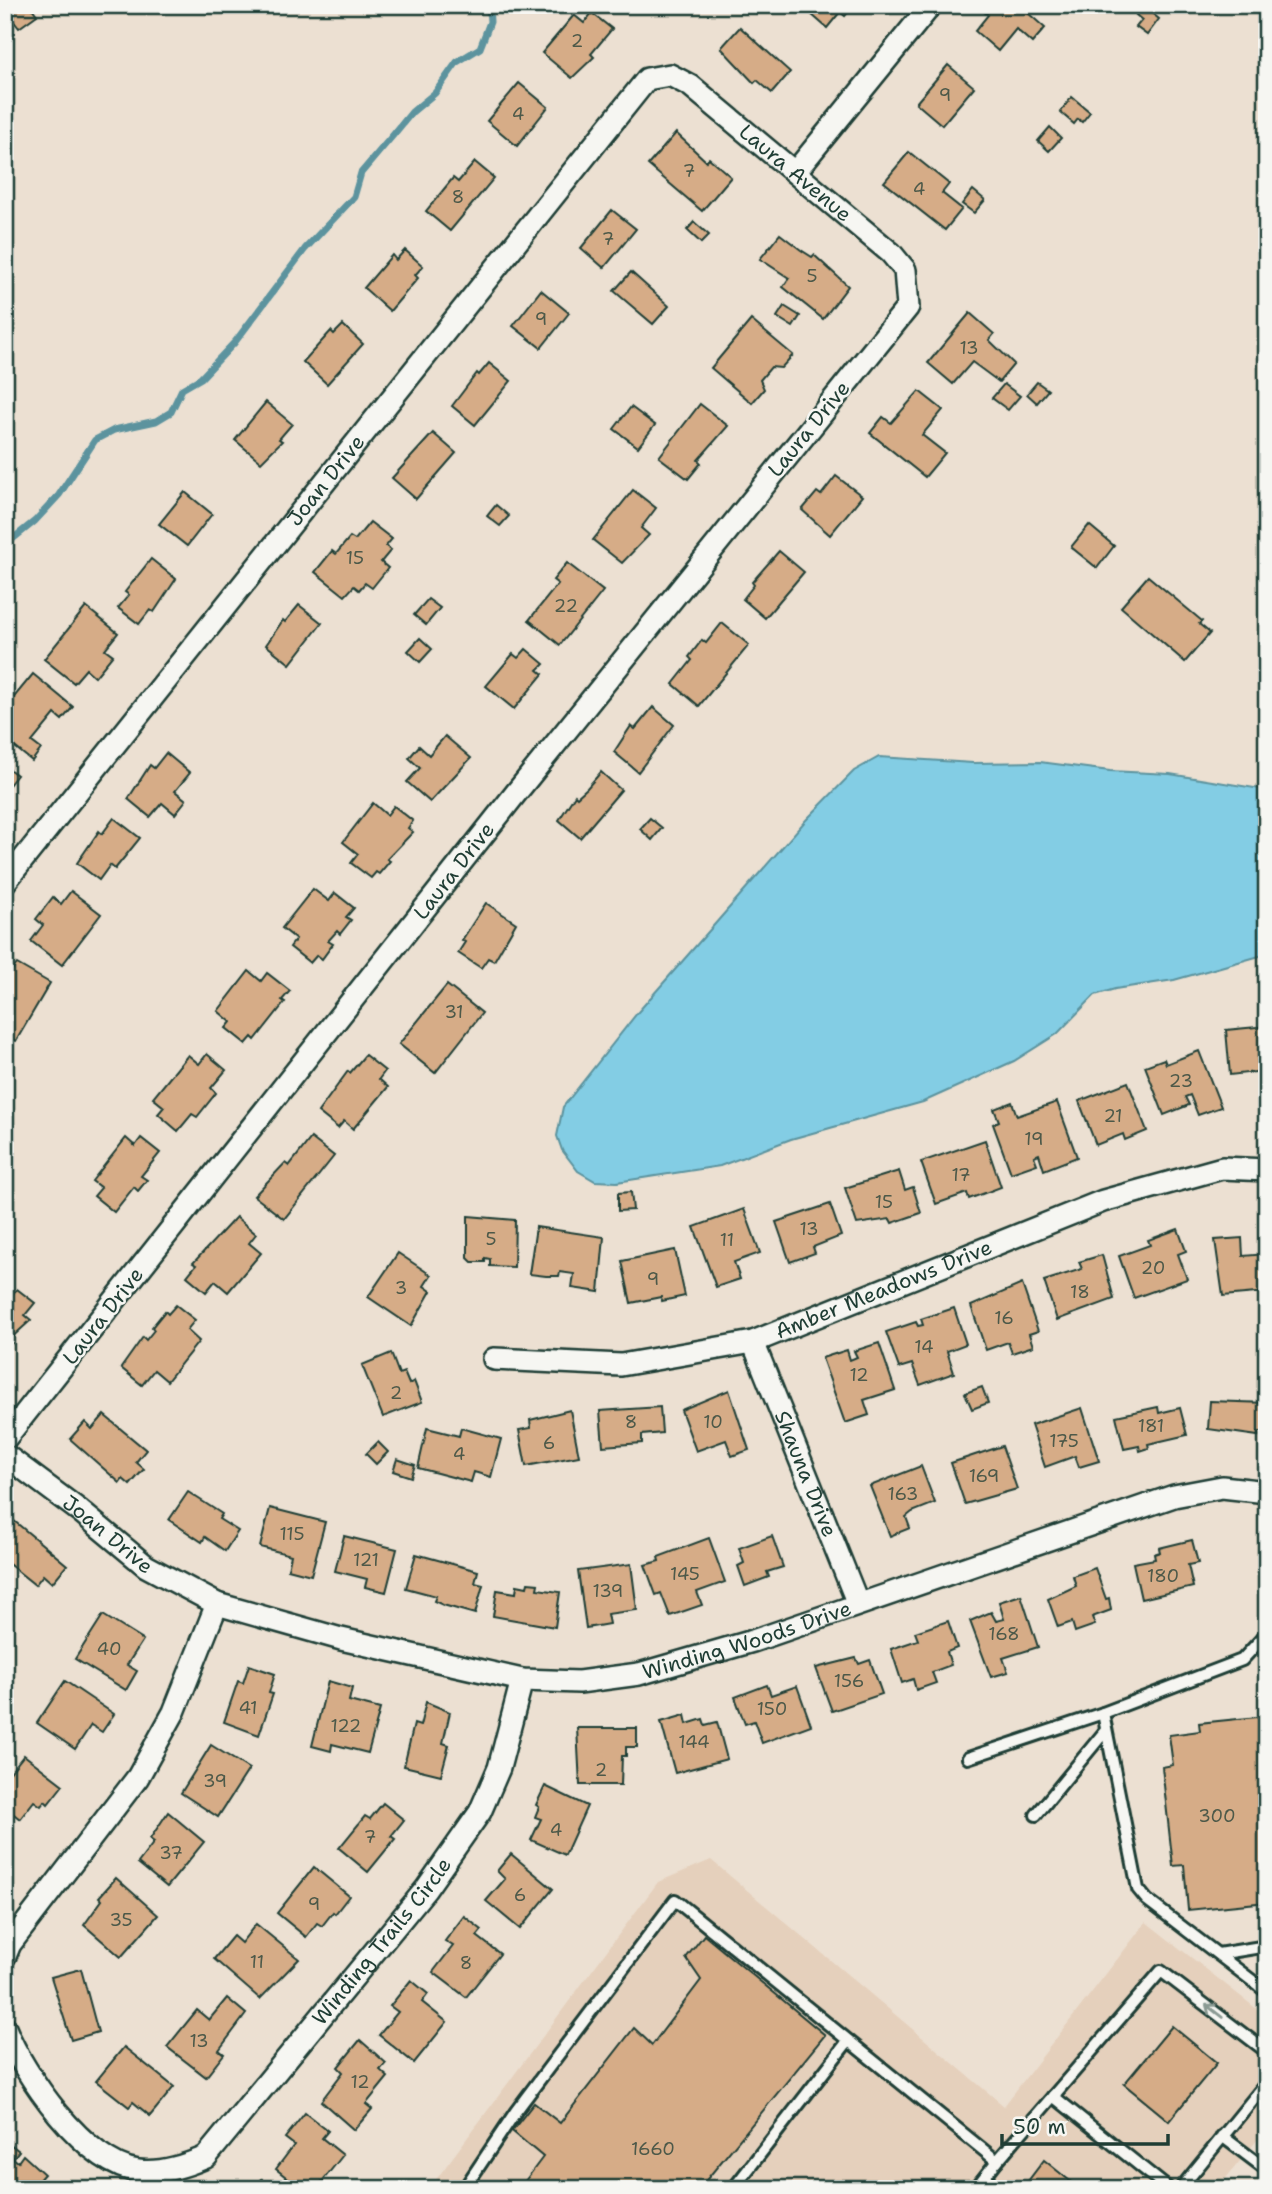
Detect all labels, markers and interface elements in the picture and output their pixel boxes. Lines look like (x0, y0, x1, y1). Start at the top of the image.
house number: 2 (571, 29, 583, 53)
house number: 9 (939, 83, 951, 107)
house number: 4 (512, 102, 524, 126)
street label: Laura Avenue (733, 118, 858, 228)
house number: 7 (683, 159, 695, 183)
house number: 4 (913, 177, 925, 201)
house number: 8 (452, 185, 464, 209)
house number: 7 (602, 227, 614, 251)
house number: 5 (806, 264, 818, 288)
house number: 9 (535, 307, 547, 331)
house number: 13 (959, 336, 979, 360)
street label: Laura Drive (762, 375, 856, 483)
street label: Joan Drive (281, 429, 371, 532)
house number: 15 (346, 546, 364, 570)
house number: 22 (554, 594, 578, 618)
street label: Laura Drive (407, 817, 501, 925)
house number: 31 (444, 1000, 464, 1024)
house number: 23 (1169, 1069, 1193, 1093)
house number: 21 (1103, 1104, 1123, 1128)
house number: 19 (1024, 1127, 1044, 1151)
house number: 17 (951, 1163, 971, 1187)
house number: 15 (875, 1190, 893, 1214)
house number: 13 (799, 1217, 819, 1241)
house number: 5 (485, 1227, 497, 1251)
house number: 11 (720, 1228, 734, 1252)
street label: Amber Meadows Drive (771, 1233, 996, 1346)
house number: 20 (1141, 1256, 1165, 1280)
street label: Laura Drive (56, 1262, 150, 1370)
house number: 9 (647, 1267, 659, 1291)
house number: 3 (395, 1276, 407, 1300)
house number: 18 (1070, 1280, 1090, 1304)
house number: 16 (994, 1306, 1014, 1330)
house number: 14 (914, 1335, 934, 1359)
house number: 12 (849, 1363, 869, 1387)
house number: 2 (390, 1381, 402, 1405)
street label: Shauna Drive (768, 1406, 844, 1541)
house number: 8 (625, 1410, 637, 1434)
house number: 10 (703, 1410, 723, 1434)
house number: 181 (1138, 1414, 1164, 1438)
house number: 175 (1049, 1429, 1079, 1453)
house number: 6 (543, 1431, 555, 1455)
house number: 4 (453, 1442, 465, 1466)
house number: 169 (969, 1464, 999, 1488)
house number: 163 (888, 1482, 918, 1506)
street label: Joan Drive (57, 1489, 159, 1580)
house number: 115 (279, 1522, 305, 1546)
house number: 121 (353, 1548, 379, 1572)
house number: 145 (670, 1562, 700, 1586)
house number: 180 (1147, 1564, 1179, 1588)
house number: 139 (593, 1579, 623, 1603)
street label: Winding Woods Drive (639, 1594, 855, 1686)
house number: 168 (988, 1622, 1020, 1646)
house number: 40 (96, 1637, 122, 1661)
house number: 156 (834, 1669, 864, 1693)
house number: 41 (238, 1696, 258, 1720)
house number: 150 (757, 1697, 787, 1721)
house number: 122 (331, 1714, 361, 1738)
house number: 144 (678, 1730, 710, 1754)
house number: 2 (595, 1758, 607, 1782)
house number: 39 (203, 1769, 227, 1793)
house number: 300 (1198, 1804, 1236, 1828)
house number: 4 (550, 1818, 562, 1842)
house number: 7 (364, 1825, 376, 1849)
house number: 37 (159, 1841, 183, 1865)
street label: Winding Trails Circle (306, 1852, 458, 2031)
house number: 6 (514, 1883, 526, 1907)
house number: 9 (308, 1892, 320, 1916)
house number: 35 (109, 1908, 133, 1932)
house number: 11 (250, 1950, 264, 1974)
house number: 8 (460, 1951, 472, 1975)
one-way arrow (1205, 2004, 1224, 2019)
house number: 13 (189, 2029, 209, 2053)
house number: 12 (350, 2070, 370, 2094)
scale bar (1002, 2103, 1169, 2147)
text: 50 m (1013, 2113, 1066, 2141)
house number: 1660 (631, 2137, 675, 2161)

